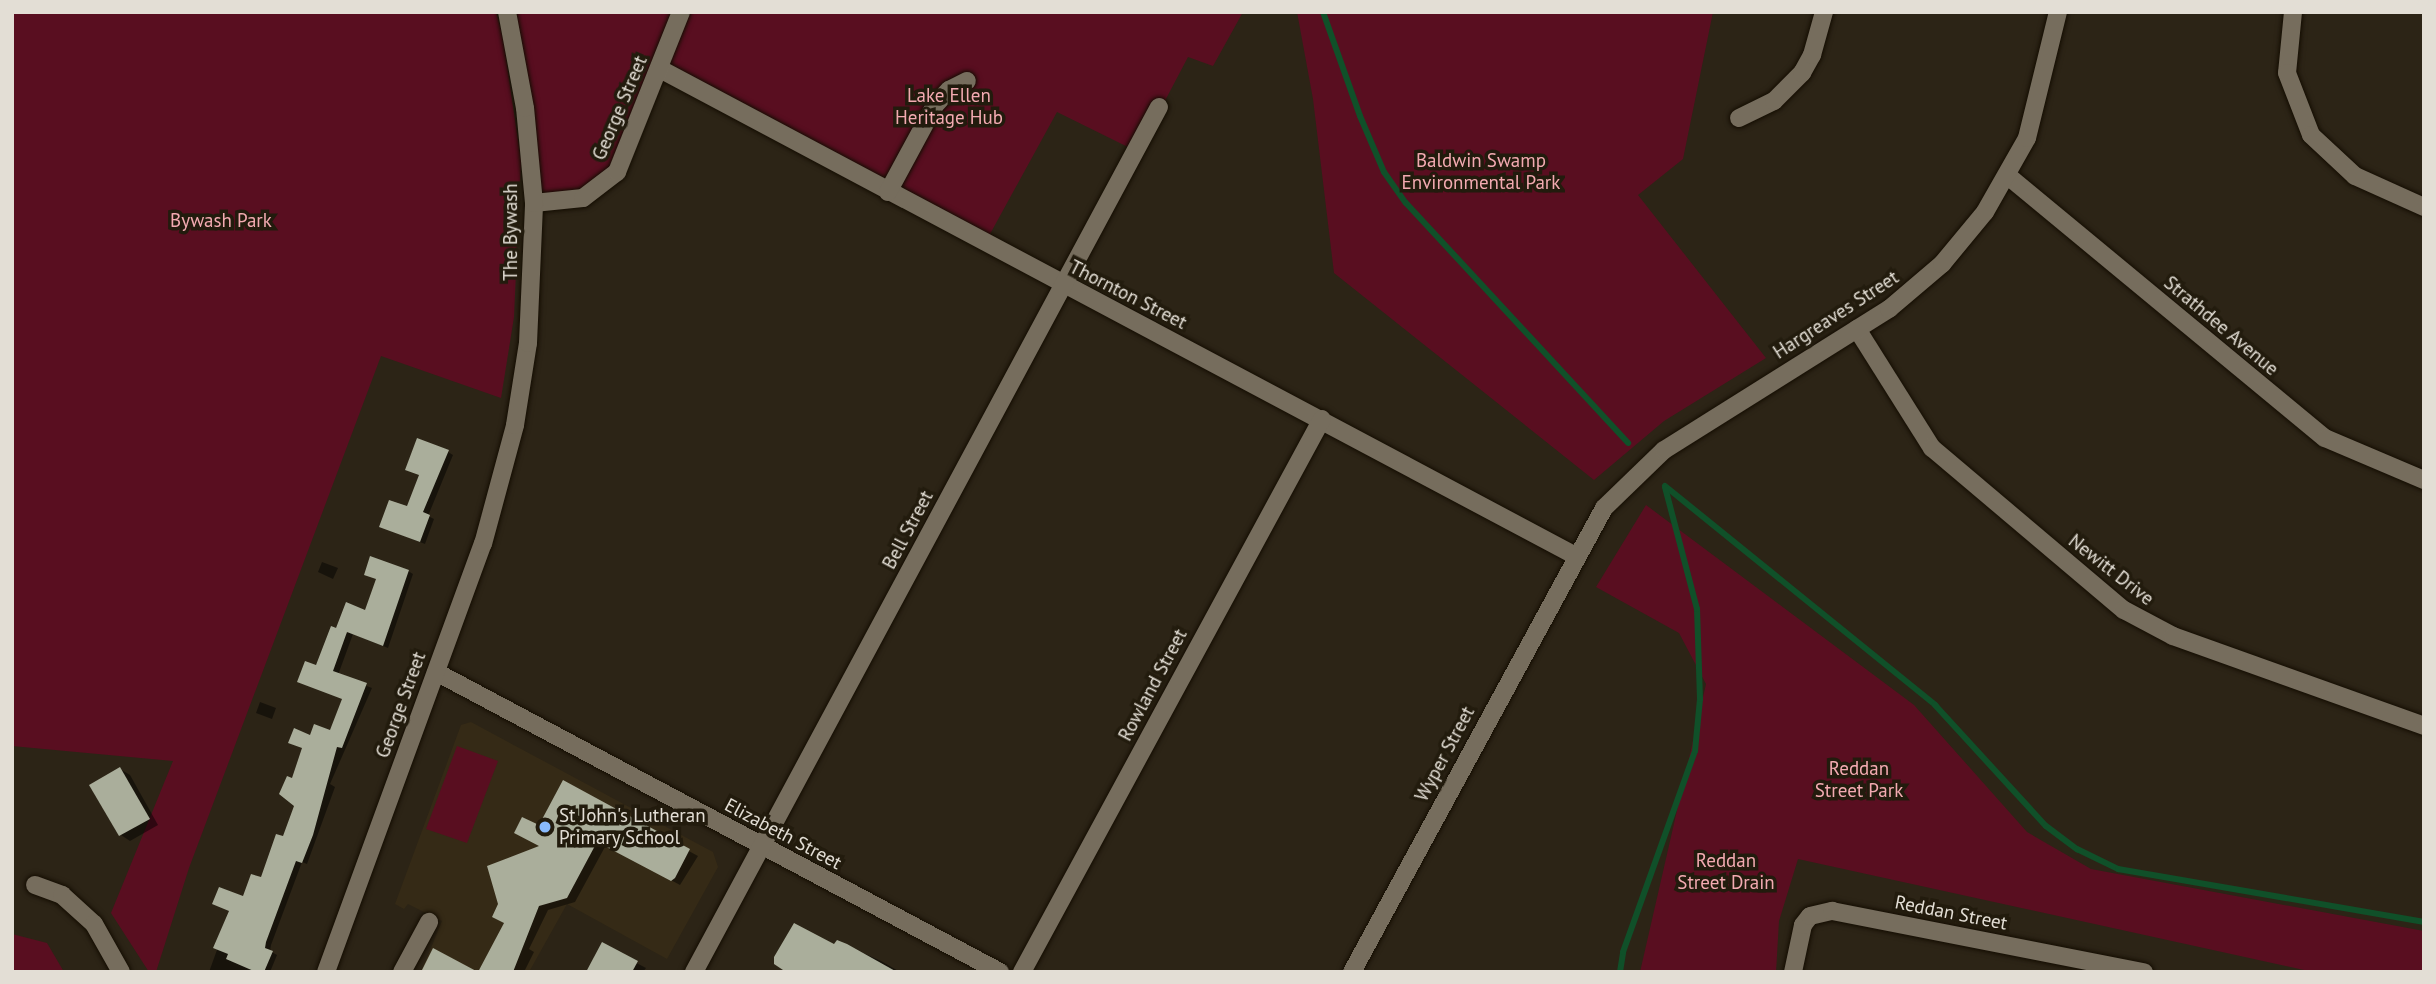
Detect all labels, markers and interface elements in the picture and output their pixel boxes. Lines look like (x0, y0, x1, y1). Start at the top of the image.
street label: George Street (588, 52, 652, 164)
park label: Lake Ellen Heritage Hub (895, 85, 1003, 129)
park label: Baldwin Swamp Environmental Park (1402, 150, 1560, 194)
street label: The Bywash (500, 183, 522, 281)
park label: Bywash Park (170, 210, 272, 232)
street label: Thornton Street (1066, 256, 1190, 334)
street label: Hargreaves Street (1769, 266, 1903, 364)
street label: Strathdee Avenue (2159, 271, 2283, 381)
street label: Bell Street (878, 487, 938, 573)
street label: Newitt Drive (2064, 530, 2158, 610)
street label: Rowland Street (1114, 625, 1192, 745)
street label: George Street (371, 649, 431, 761)
street label: Wyper Street (1410, 703, 1480, 805)
park label: Reddan Street Park (1815, 758, 1903, 802)
street label: Elizabeth Street (721, 794, 845, 874)
place label: St John's Lutheran Primary School (559, 805, 706, 849)
marker: St John's Lutheran Primary School (537, 819, 553, 835)
park label: Reddan Street Drain (1677, 850, 1775, 894)
street label: Reddan Street (1893, 891, 2009, 935)

